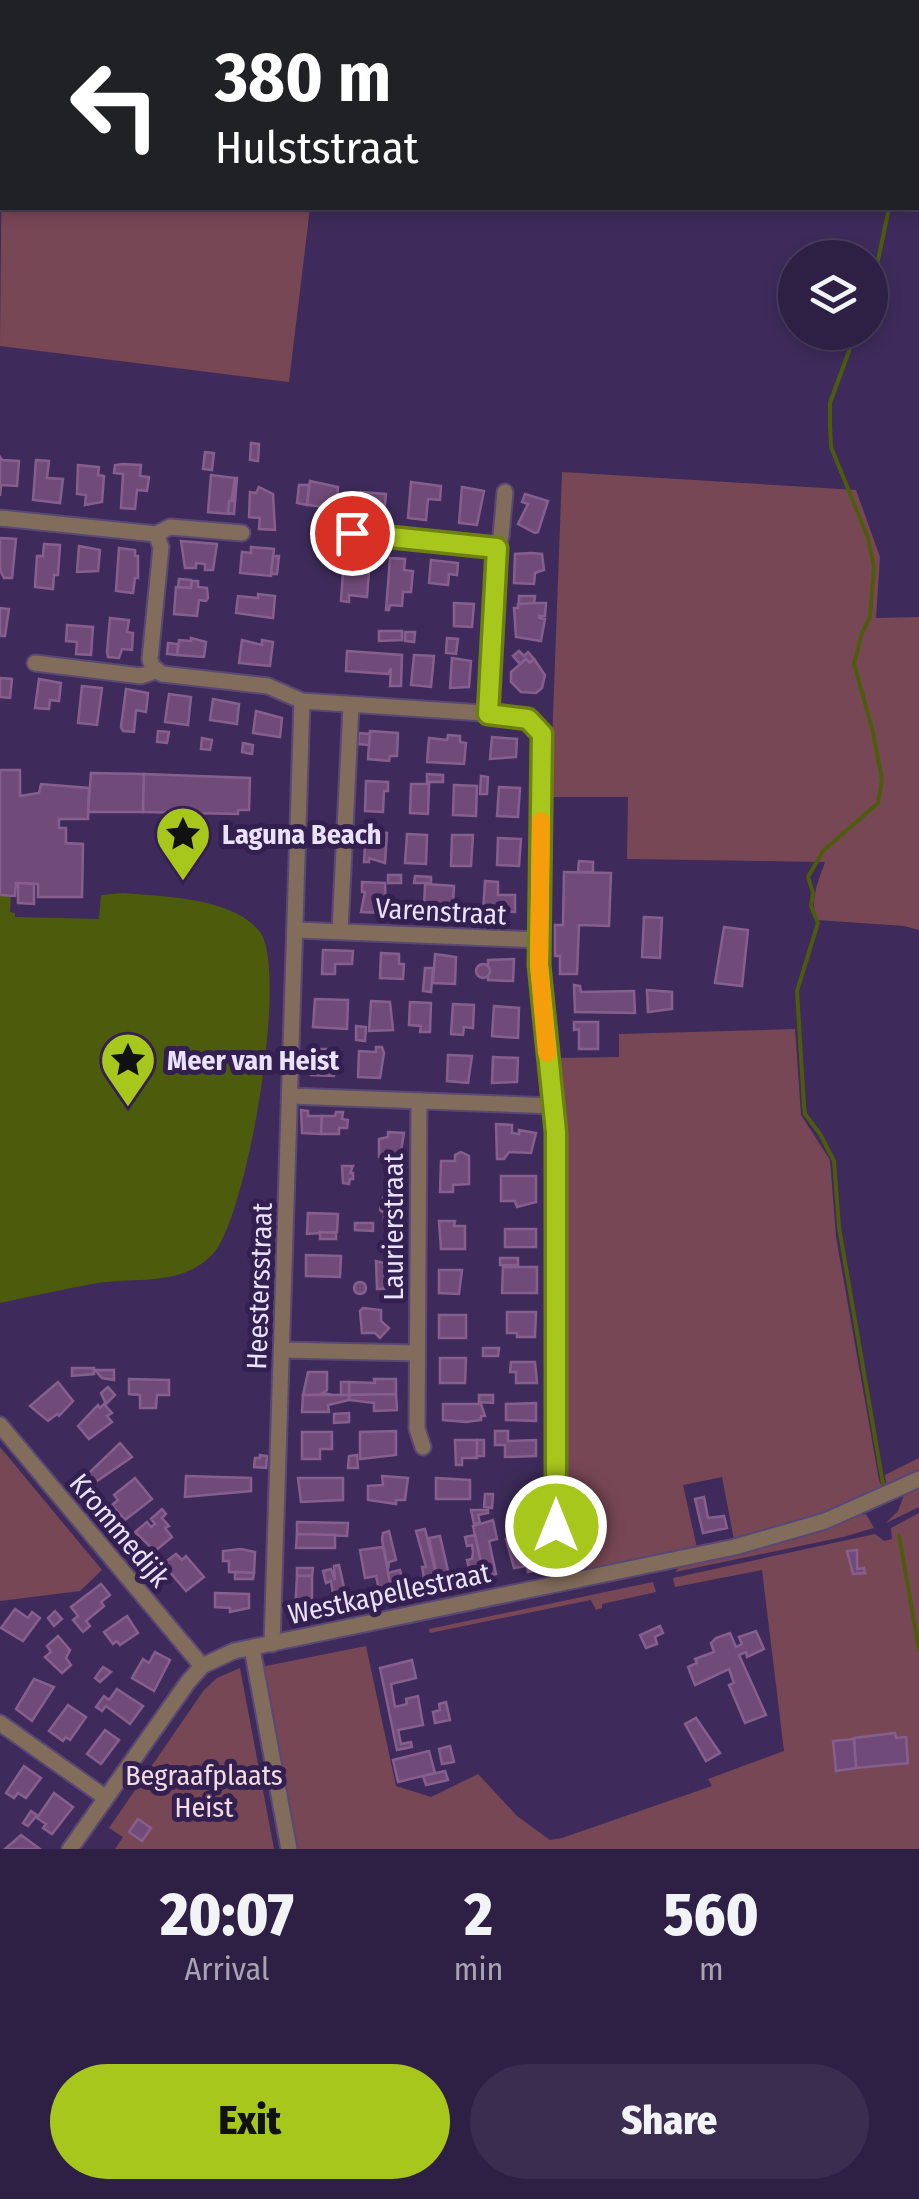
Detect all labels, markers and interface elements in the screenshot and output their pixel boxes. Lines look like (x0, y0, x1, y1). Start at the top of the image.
text: 380 m (215, 36, 391, 120)
icon: left (50, 40, 180, 170)
text: Hulststraat (215, 121, 418, 175)
map controls (778, 240, 888, 350)
button: layers (778, 240, 888, 350)
pin (310, 491, 395, 576)
icon: arrive (325, 506, 380, 561)
place icon: Laguna Beach (153, 804, 213, 883)
place label: Laguna Beach (222, 818, 382, 851)
street label: Varenstraat (375, 892, 508, 931)
place icon: Meer van Heist (98, 1030, 158, 1109)
place label: Meer van Heist (167, 1044, 340, 1077)
street label: Laurierstraat (377, 1153, 410, 1301)
street label: Heestersstraat (240, 1201, 279, 1370)
street label: Krommedijk (63, 1467, 177, 1594)
position arrow (504, 1474, 608, 1578)
street label: Westkapellestraat (285, 1556, 494, 1631)
park label: Begraafplaats Heist (125, 1759, 283, 1824)
text: 20:07 (160, 1879, 294, 1951)
text: 2 (465, 1879, 493, 1951)
text: 560 (664, 1879, 759, 1951)
text: Arrival (185, 1950, 269, 1988)
text: min (454, 1950, 503, 1988)
text: m (699, 1950, 723, 1988)
button: Exit (50, 2064, 450, 2179)
button: Share (470, 2064, 869, 2179)

